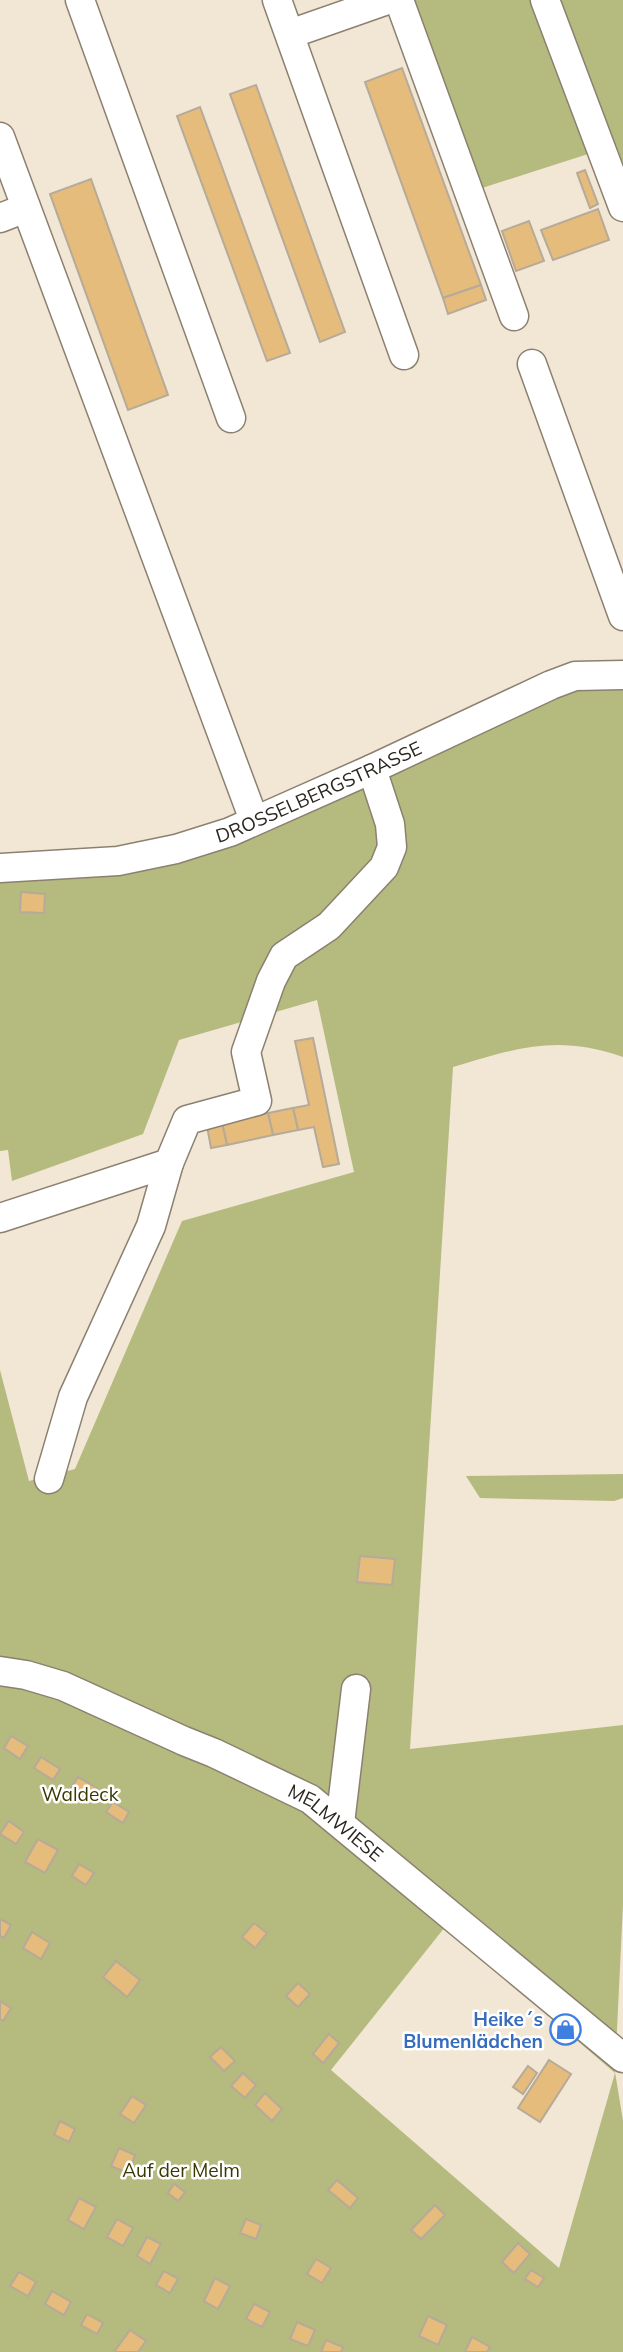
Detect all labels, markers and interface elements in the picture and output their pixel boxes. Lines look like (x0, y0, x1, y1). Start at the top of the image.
street label: DROSSELBERGSTRASSE (213, 736, 425, 848)
street label: MELMWIESE (284, 1778, 388, 1867)
park label: Waldeck (42, 1782, 119, 1806)
place label: Heike´s Blumenlädchen (403, 2007, 543, 2053)
shop icon: Heike´s Blumenlädchen (549, 2013, 583, 2047)
park label: Auf der Melm (122, 2158, 240, 2182)

